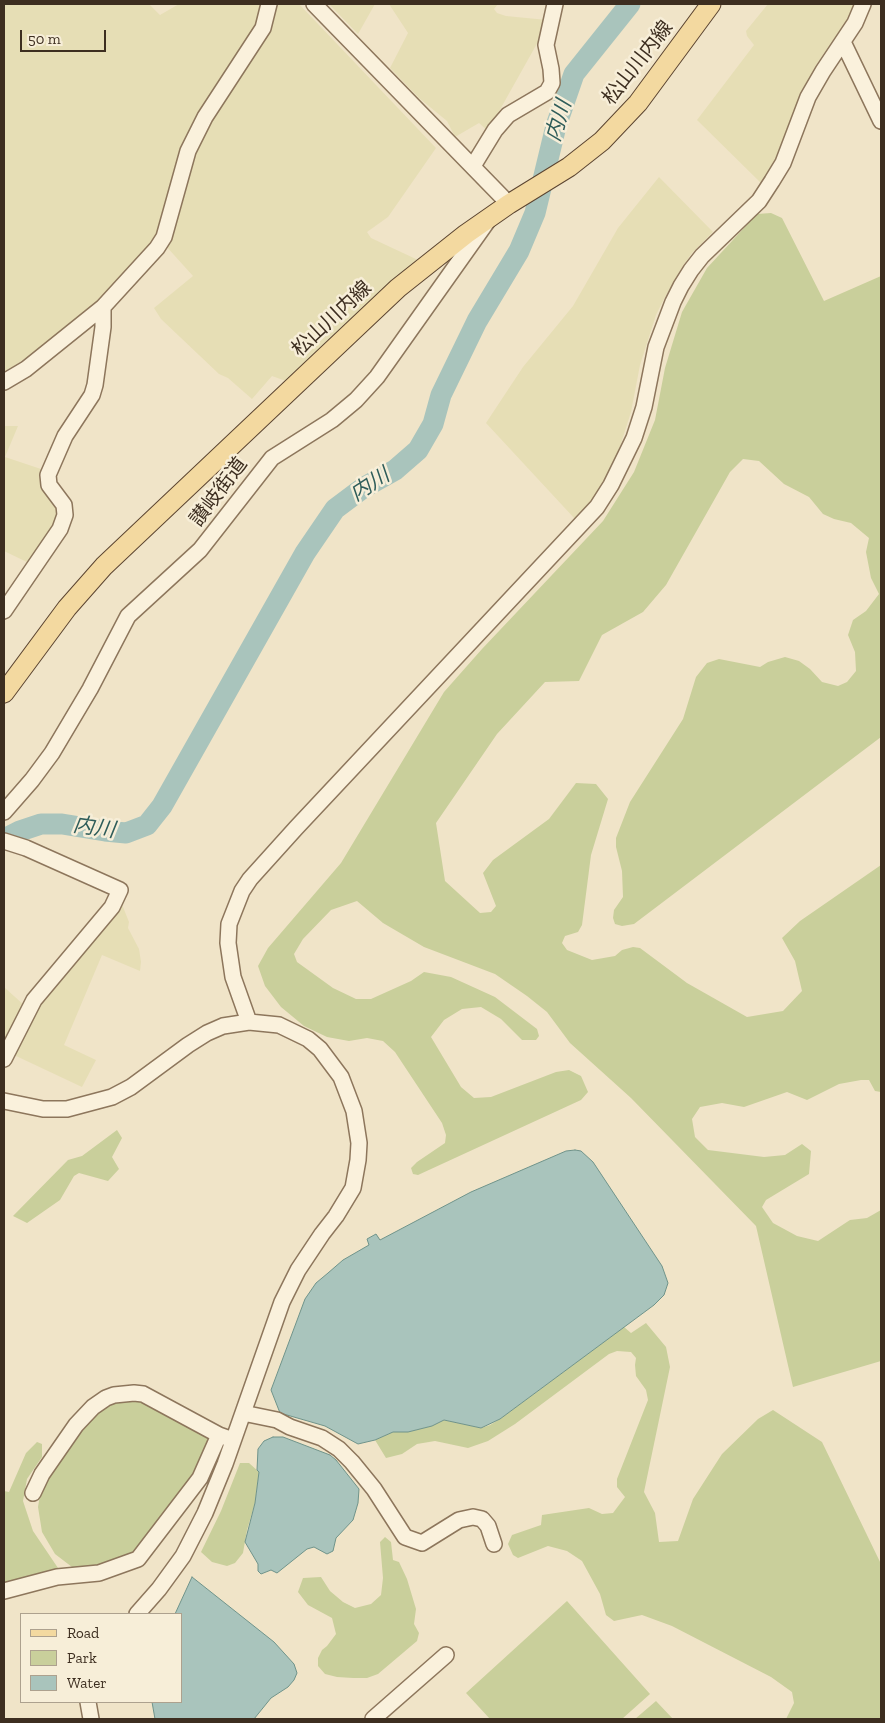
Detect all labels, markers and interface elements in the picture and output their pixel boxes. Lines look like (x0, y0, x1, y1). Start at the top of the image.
street label: 松山川内線 (598, 16, 678, 110)
scale bar (22, 20, 109, 52)
text: 50 m (28, 30, 61, 48)
water label: 内川 (541, 97, 577, 145)
street label: 松山川内線 (287, 276, 377, 362)
street label: 讃岐街道 (185, 453, 253, 531)
water label: 内川 (346, 463, 394, 507)
water label: 内川 (71, 813, 117, 843)
legend (20, 1613, 182, 1703)
text: Road (67, 1624, 99, 1642)
text: Park (67, 1649, 97, 1667)
text: Water (67, 1674, 107, 1692)

